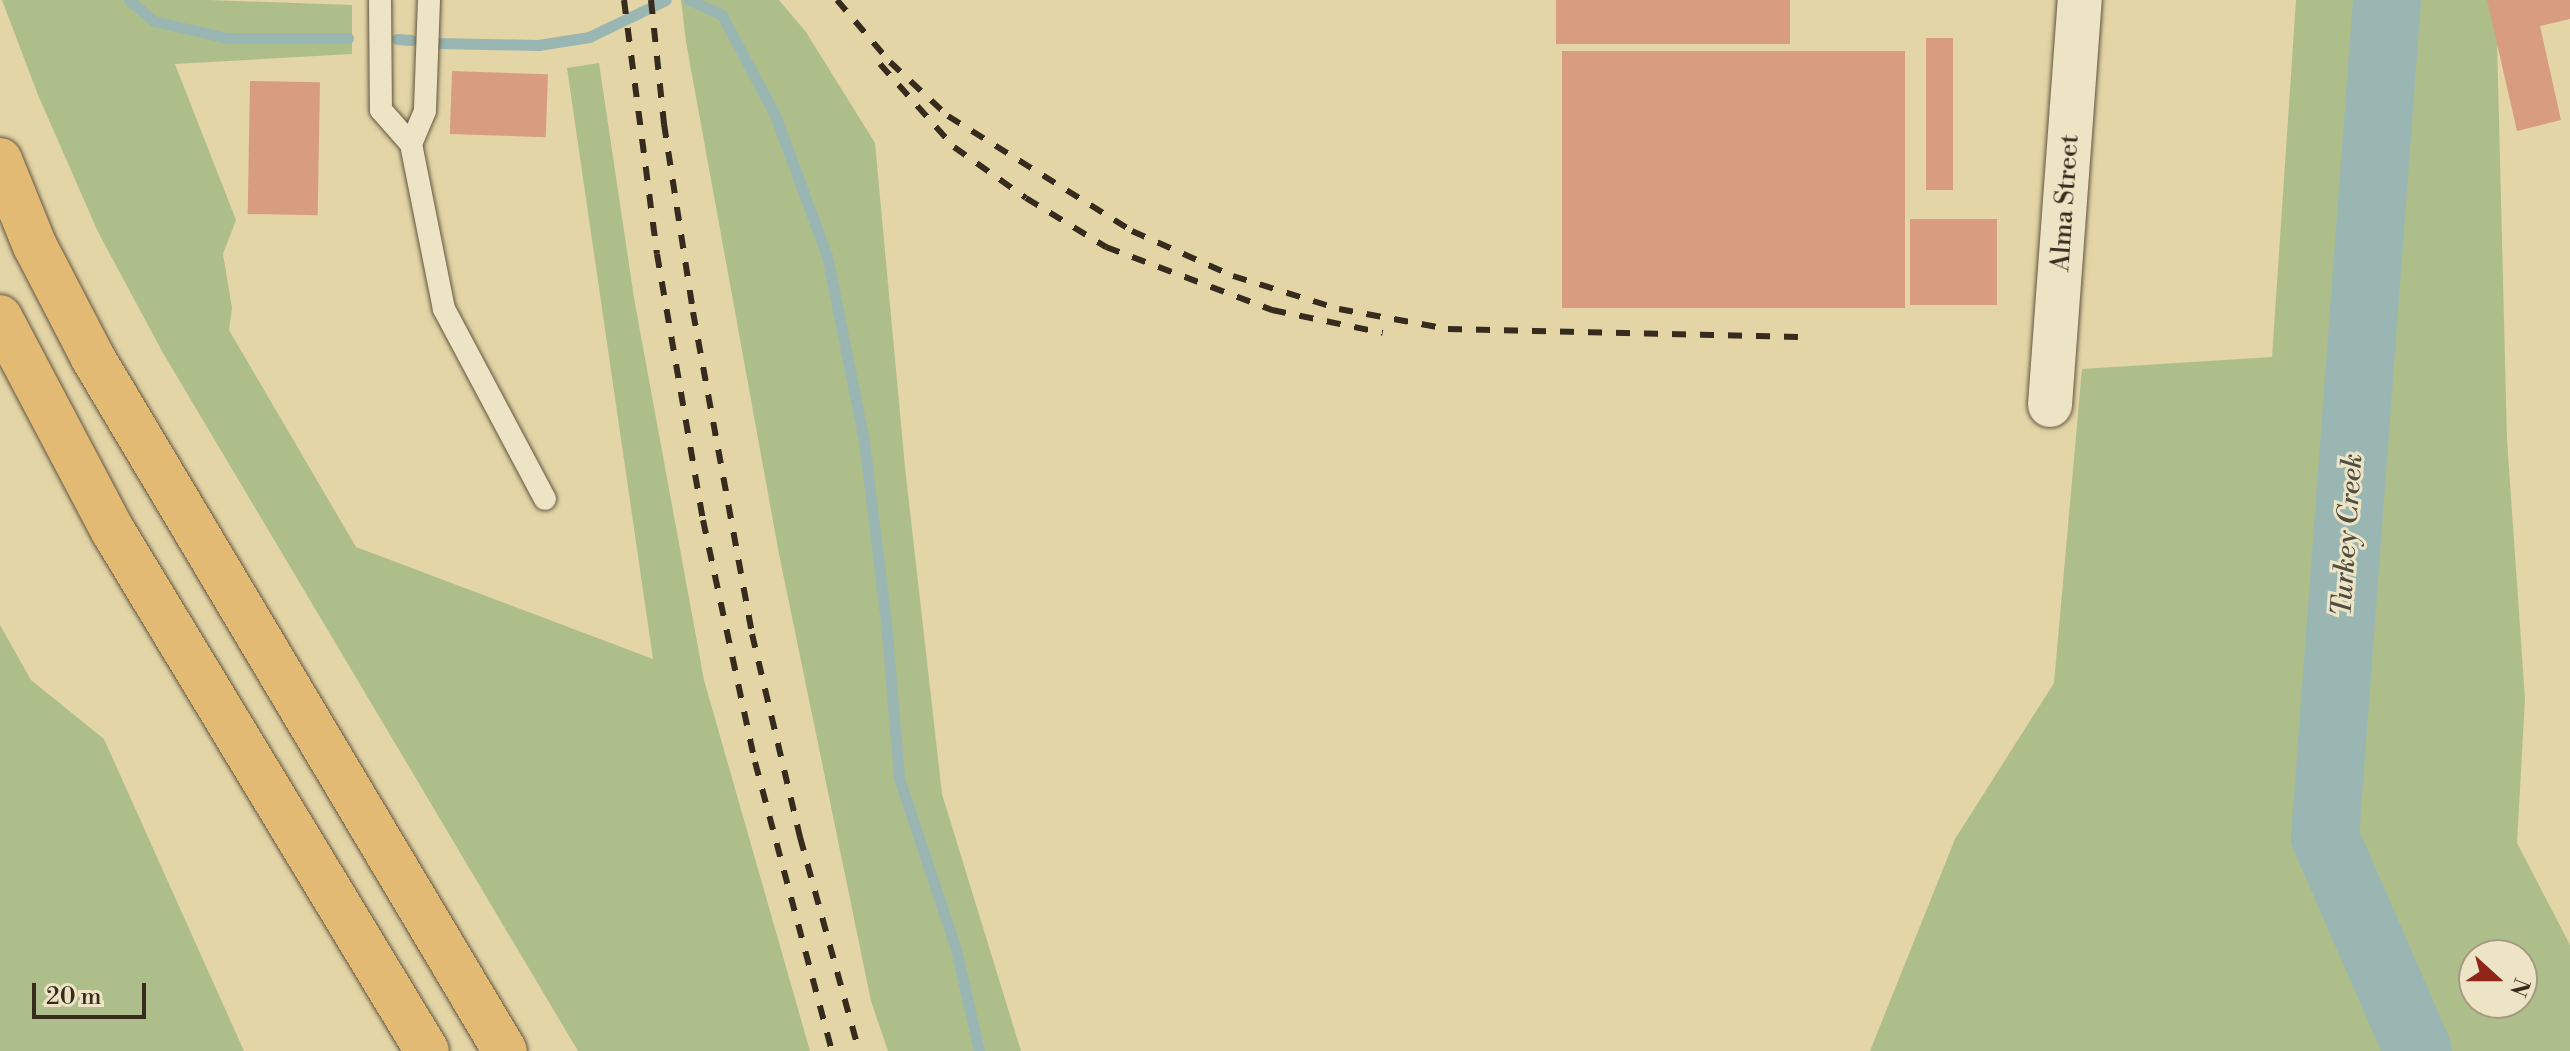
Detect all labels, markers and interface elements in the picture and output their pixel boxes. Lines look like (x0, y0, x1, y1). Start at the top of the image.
street label: Alma Street (2046, 133, 2086, 273)
water label: Turkey Creek (2326, 452, 2370, 618)
north arrow (2458, 939, 2538, 1019)
scale bar (36, 967, 150, 1017)
text: N (2503, 974, 2535, 1000)
text: 20 m (46, 982, 102, 1012)

